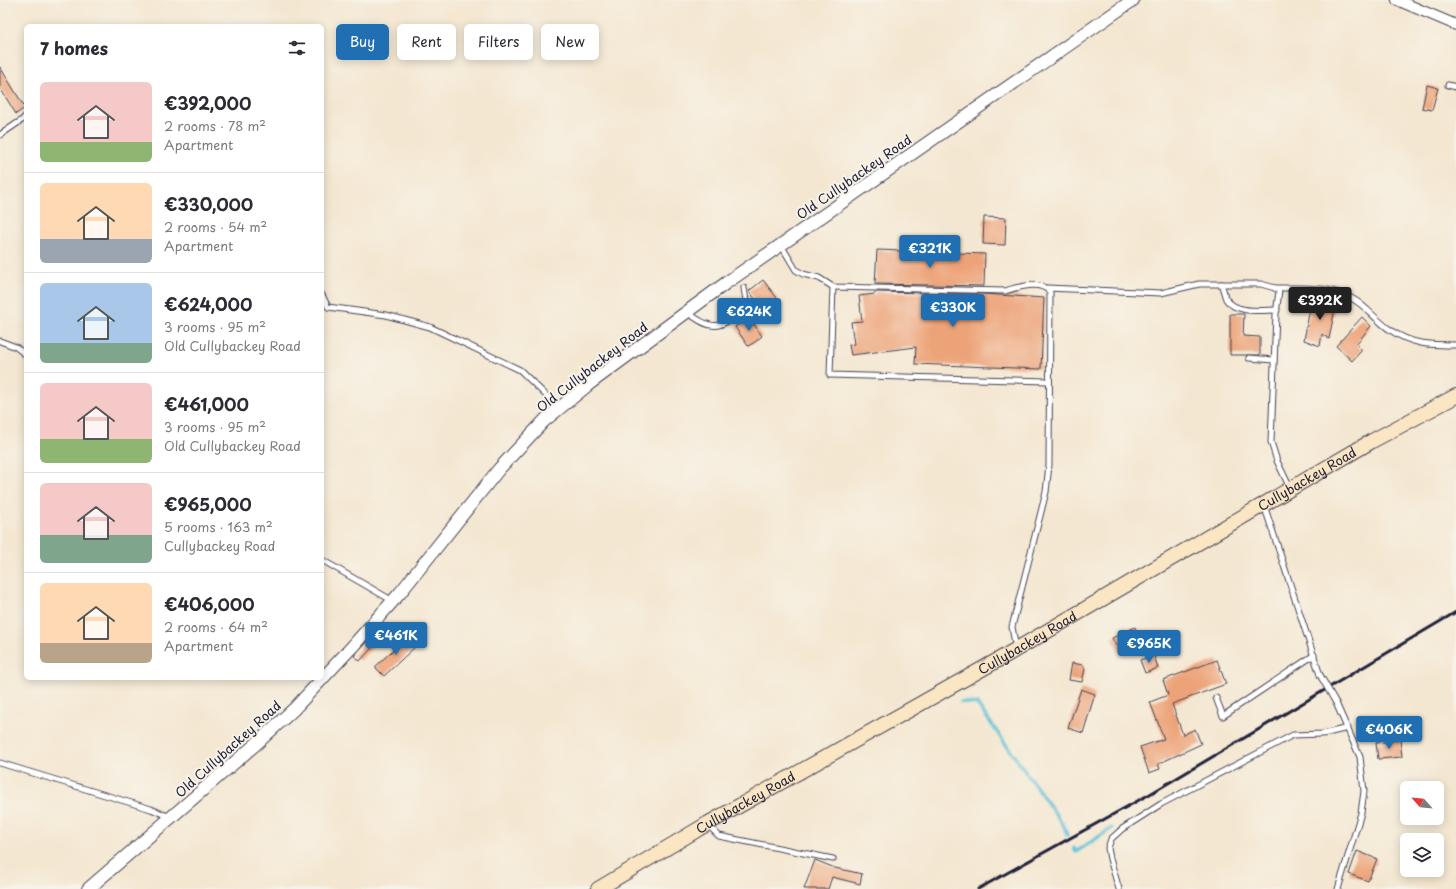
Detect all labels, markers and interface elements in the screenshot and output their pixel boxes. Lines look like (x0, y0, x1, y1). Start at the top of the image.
chip: Buy (336, 24, 389, 60)
chip: Rent (397, 24, 456, 60)
chip: Filters (464, 24, 533, 60)
chip: New (541, 24, 599, 60)
text: 7 homes (40, 35, 108, 61)
icon: filters (286, 37, 308, 59)
text: €392,000 (164, 90, 251, 116)
icon: home (72, 98, 120, 146)
text: 2 rooms · 78 m² (164, 116, 266, 135)
street label: Old Cullybackey Road (792, 130, 915, 224)
text: Apartment (164, 135, 233, 154)
text: €330,000 (164, 191, 253, 217)
icon: home (72, 199, 120, 247)
text: 2 rooms · 54 m² (164, 217, 267, 236)
pin: €321K (902, 235, 958, 269)
text: Apartment (164, 236, 233, 255)
text: €321K (908, 238, 952, 257)
pin: €392K (1292, 287, 1348, 321)
text: €392K (1298, 290, 1342, 309)
text: €624,000 (164, 291, 252, 317)
pin: €330K (925, 294, 981, 328)
text: €330K (930, 297, 976, 316)
pin: €624K (721, 298, 777, 332)
icon: home (72, 299, 120, 347)
text: €624K (726, 301, 772, 320)
text: 3 rooms · 95 m² (164, 317, 266, 336)
street label: Old Cullybackey Road (532, 317, 651, 416)
text: Old Cullybackey Road (164, 336, 301, 355)
text: €461,000 (164, 391, 249, 417)
icon: home (72, 399, 120, 447)
text: 3 rooms · 95 m² (164, 417, 266, 436)
text: Old Cullybackey Road (164, 436, 301, 455)
street label: Cullybackey Road (1254, 442, 1360, 515)
text: €965,000 (164, 491, 252, 517)
icon: home (72, 499, 120, 547)
text: 5 rooms · 163 m² (164, 517, 273, 536)
text: Cullybackey Road (164, 536, 275, 555)
text: €406,000 (164, 591, 254, 617)
icon: home (72, 599, 120, 647)
street label: Cullybackey Road (974, 606, 1080, 678)
text: 2 rooms · 64 m² (164, 617, 268, 636)
pin: €461K (368, 622, 424, 656)
text: €461K (374, 625, 418, 644)
pin: €965K (1121, 630, 1177, 664)
text: €965K (1127, 633, 1171, 652)
text: Apartment (164, 636, 233, 655)
street label: Old Cullybackey Road (170, 696, 285, 801)
pin: €406K (1361, 716, 1417, 750)
text: €406K (1365, 719, 1413, 738)
street label: Cullybackey Road (692, 766, 798, 838)
north arrow (1400, 781, 1444, 825)
map controls (1400, 781, 1444, 877)
button: layers (1400, 833, 1444, 877)

